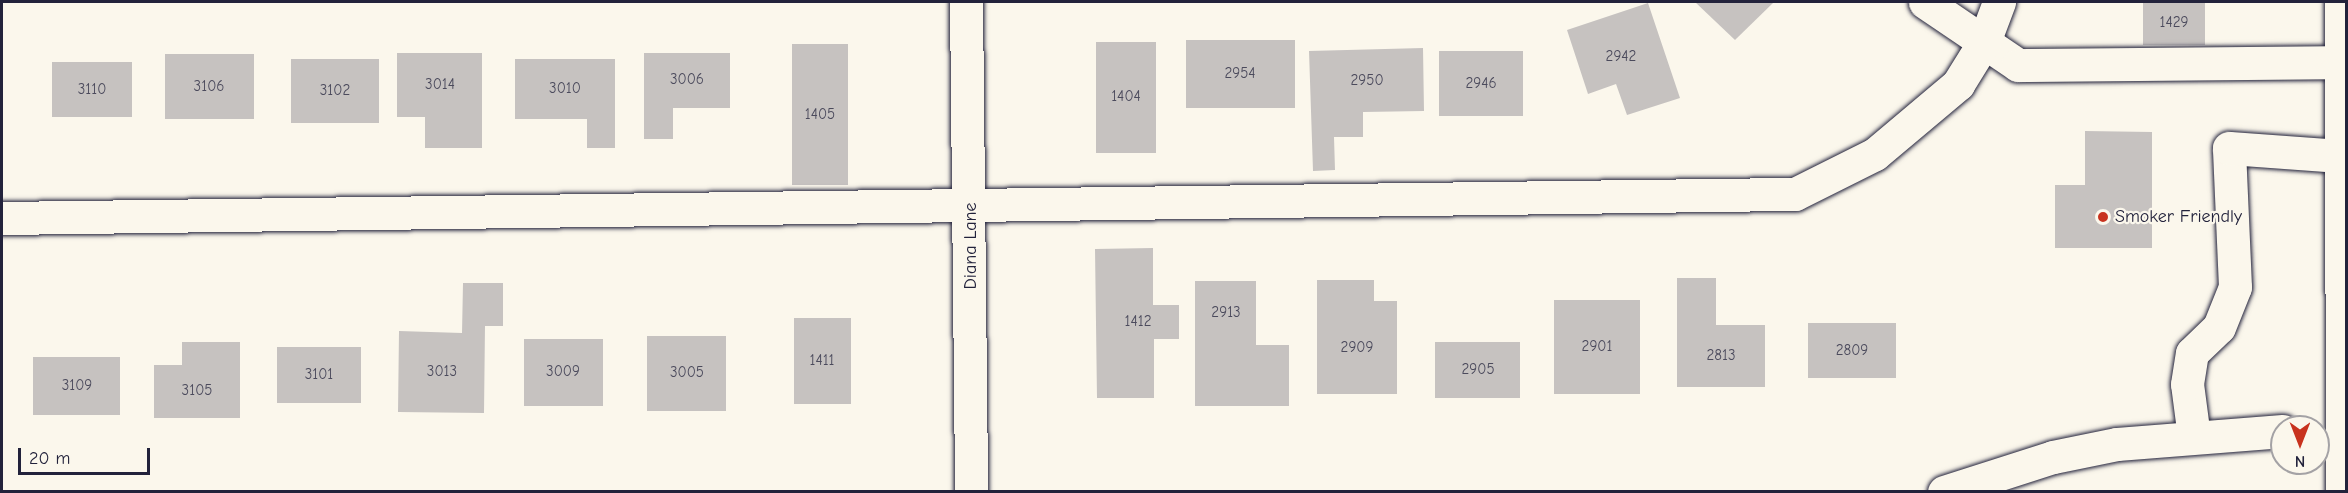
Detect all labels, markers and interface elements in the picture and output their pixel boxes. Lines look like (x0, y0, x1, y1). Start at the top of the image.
house number: 1429 (2160, 14, 2188, 32)
house number: 2942 (1606, 48, 1636, 66)
house number: 2954 (1224, 65, 1256, 83)
house number: 3006 (670, 71, 704, 89)
house number: 2950 (1350, 72, 1384, 90)
house number: 2946 (1465, 75, 1497, 93)
house number: 3014 (425, 76, 455, 94)
house number: 3106 (194, 78, 224, 96)
house number: 3010 (549, 80, 581, 98)
house number: 3110 (78, 81, 106, 99)
house number: 3102 (320, 82, 350, 100)
house number: 1404 (1111, 88, 1141, 106)
house number: 1405 (805, 106, 835, 124)
street label: Diana Lane (960, 203, 982, 289)
place label: Smoker Friendly (2115, 206, 2242, 228)
marker: Smoker Friendly (2096, 210, 2110, 224)
house number: 2913 (1211, 304, 1241, 322)
house number: 1412 (1125, 313, 1151, 331)
house number: 2901 (1582, 338, 1612, 356)
house number: 2909 (1341, 339, 1373, 357)
house number: 2809 (1836, 342, 1868, 360)
house number: 2813 (1706, 347, 1736, 365)
house number: 1411 (809, 352, 835, 370)
house number: 2905 (1461, 361, 1495, 379)
house number: 3013 (427, 363, 457, 381)
house number: 3009 (546, 363, 580, 381)
house number: 3005 (670, 364, 704, 382)
house number: 3101 (305, 366, 333, 384)
house number: 3109 (62, 377, 92, 395)
house number: 3105 (182, 382, 212, 400)
north arrow (2270, 415, 2330, 475)
scale bar (21, 436, 153, 474)
text: 20 m (29, 448, 70, 469)
text: N (2295, 452, 2305, 470)

